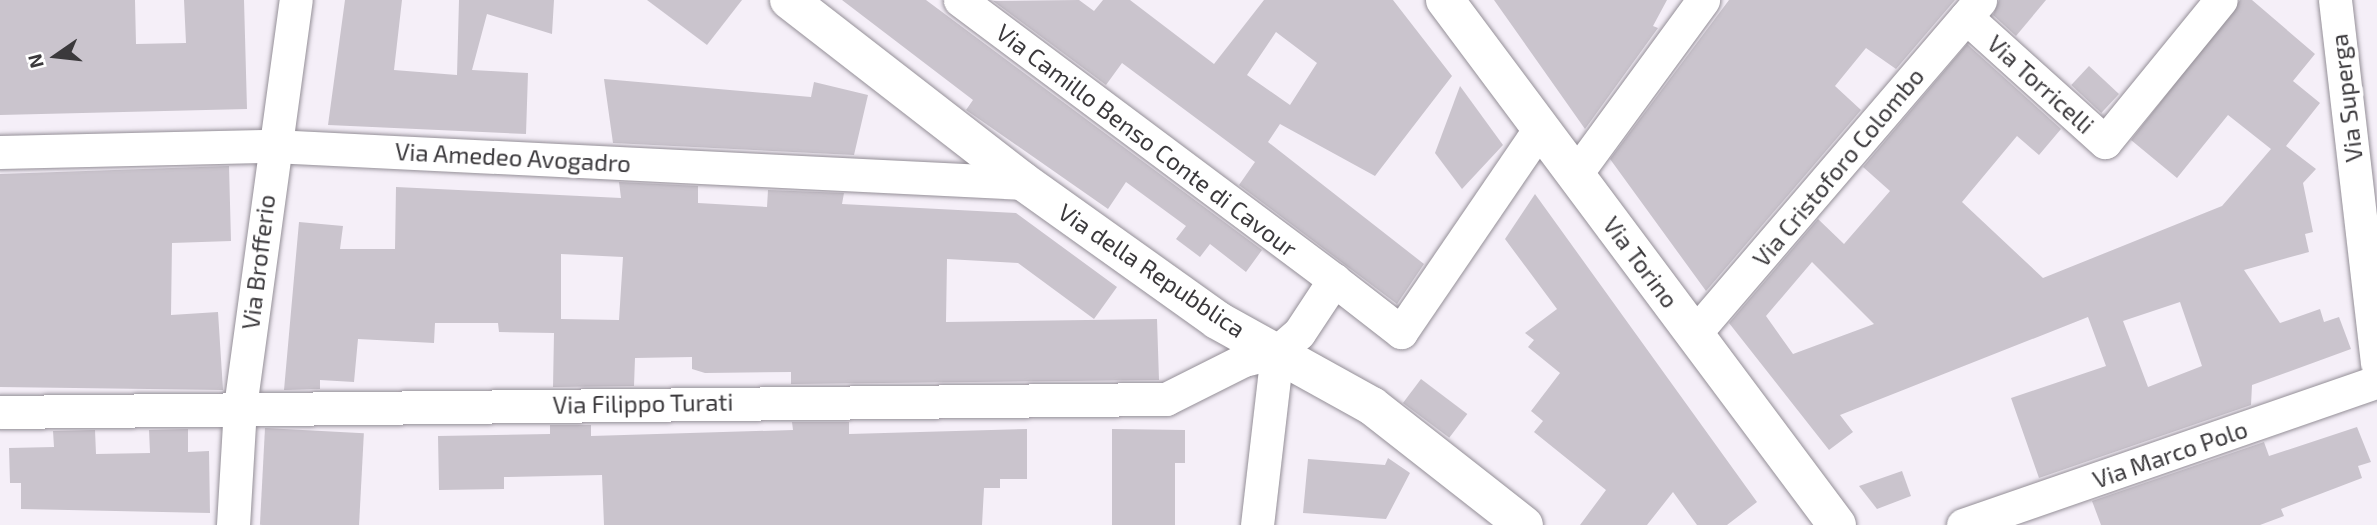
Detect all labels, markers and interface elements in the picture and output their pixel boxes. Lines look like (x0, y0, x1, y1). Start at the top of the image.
street label: Via Camillo Benso Conte di Cavour (991, 17, 1303, 263)
north arrow (21, 21, 91, 91)
street label: Via Torricelli (1982, 29, 2100, 139)
street label: Via Superga (2324, 32, 2368, 164)
text: N (22, 52, 48, 71)
street label: Via Cristoforo Colombo (1746, 62, 1930, 272)
street label: Via Amedeo Avogadro (394, 136, 632, 178)
street label: Via Brofferio (235, 193, 281, 331)
street label: Via della Repubblica (1053, 197, 1251, 343)
street label: Via Torino (1597, 211, 1685, 313)
street label: Via Filippo Turati (552, 387, 734, 419)
street label: Via Marco Polo (2089, 414, 2251, 494)

